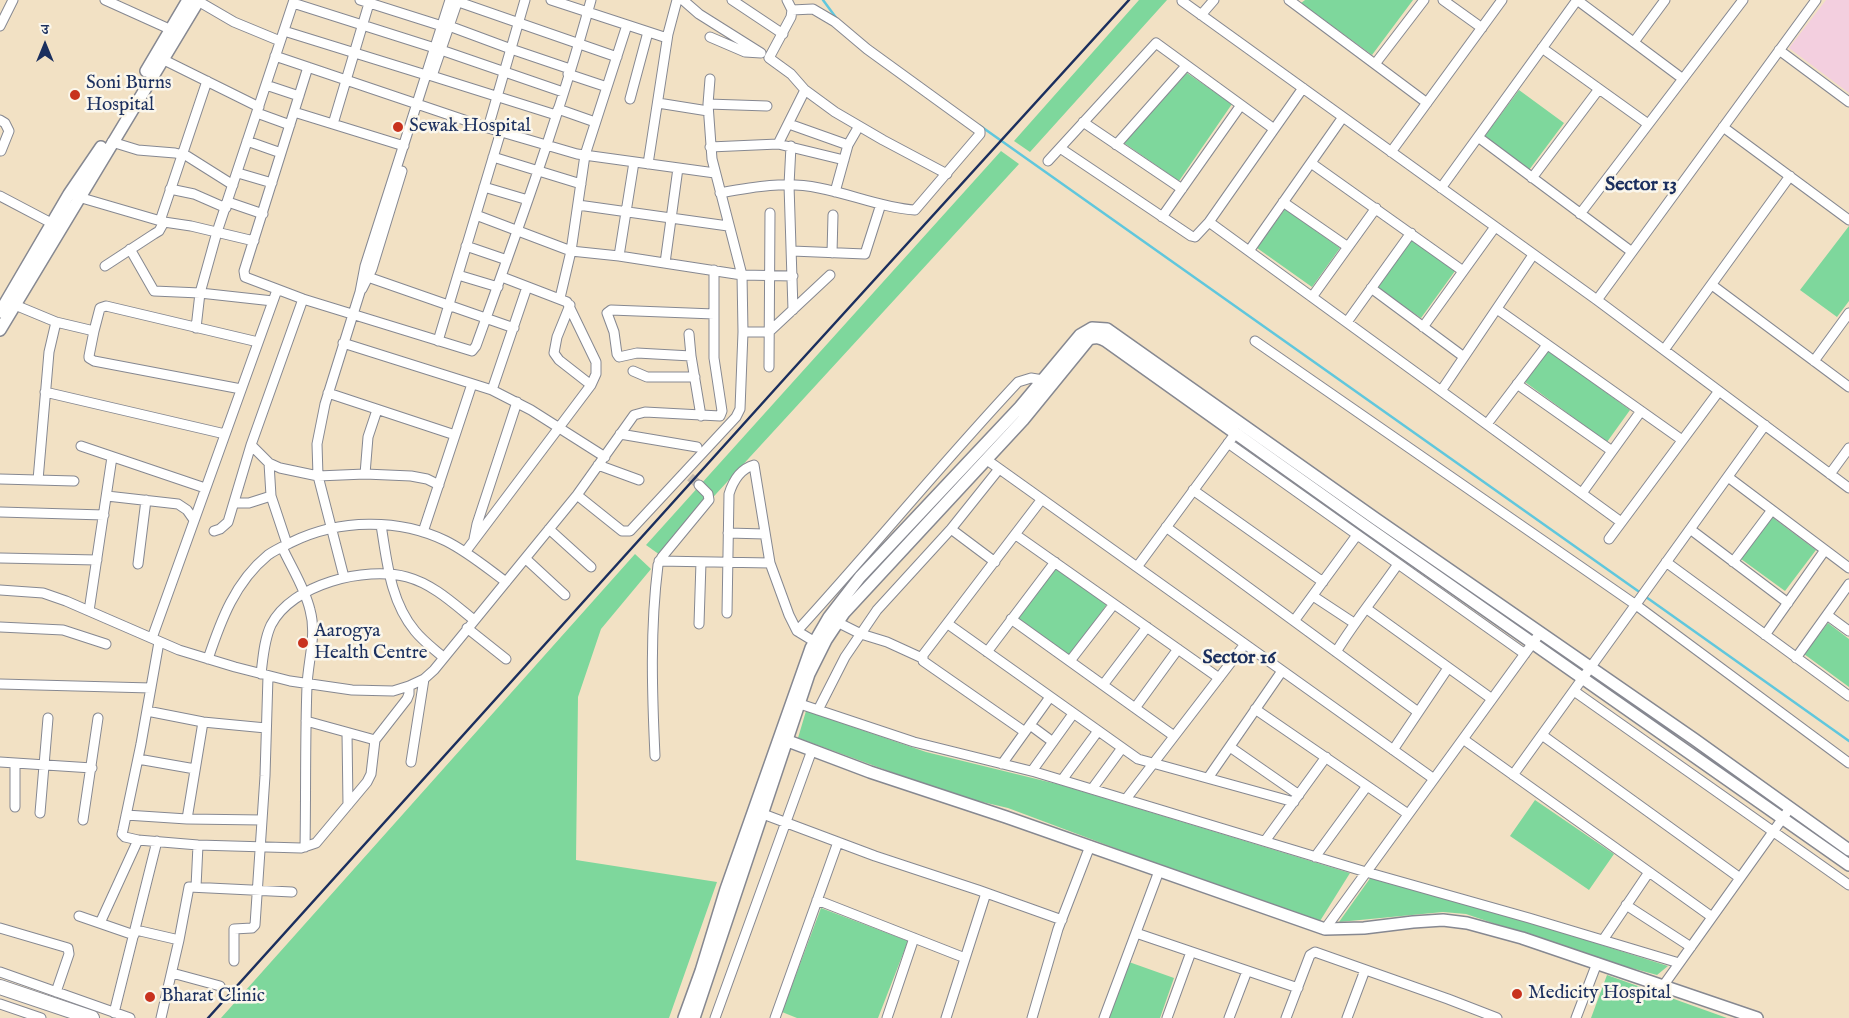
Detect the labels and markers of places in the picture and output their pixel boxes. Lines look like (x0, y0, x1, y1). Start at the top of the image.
place label: Soni Burns Hospital (86, 73, 171, 117)
marker: Soni Burns Hospital (68, 88, 82, 102)
place label: Sewak Hospital (409, 116, 531, 138)
marker: Sewak Hospital (391, 120, 405, 134)
place label: Aarogya Health Centre (314, 621, 428, 665)
marker: Aarogya Health Centre (296, 636, 310, 650)
place label: Medicity Hospital (1528, 983, 1671, 1005)
place label: Bharat Clinic (161, 986, 265, 1008)
marker: Medicity Hospital (1510, 987, 1524, 1001)
marker: Bharat Clinic (143, 990, 157, 1004)

